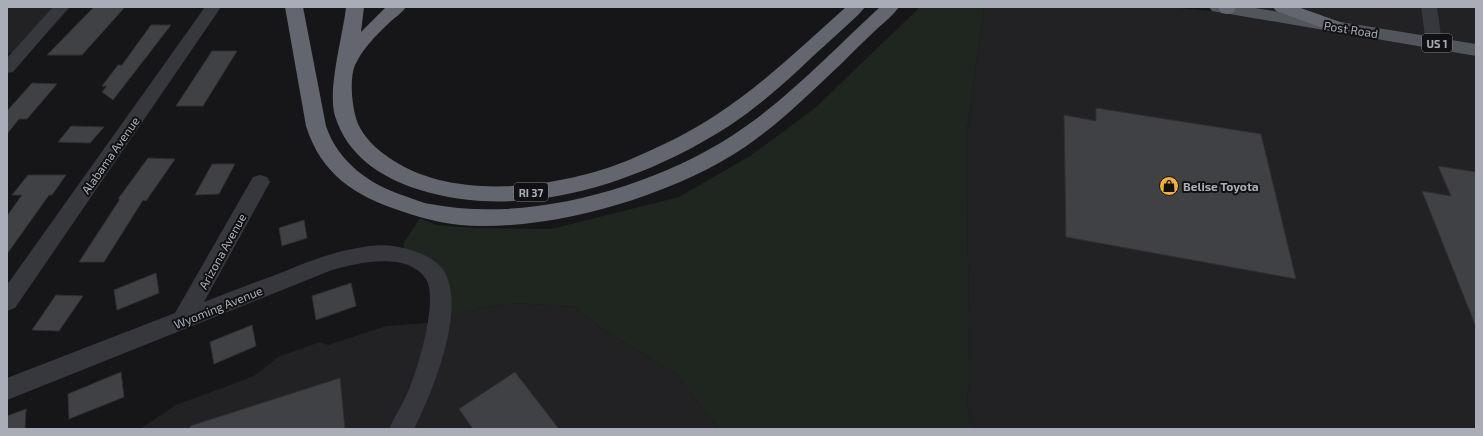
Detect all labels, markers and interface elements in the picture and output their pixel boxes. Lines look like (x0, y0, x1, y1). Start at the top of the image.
street label: Post Road (1323, 18, 1379, 40)
road number: US 1 (1422, 34, 1452, 52)
street label: Alabama Avenue (78, 114, 142, 196)
shop icon: Belise Toyota (1158, 175, 1180, 197)
place label: Belise Toyota (1183, 179, 1259, 194)
road number: RI 37 (514, 183, 548, 201)
street label: Arizona Avenue (195, 211, 249, 291)
street label: Wyoming Avenue (172, 283, 264, 331)

